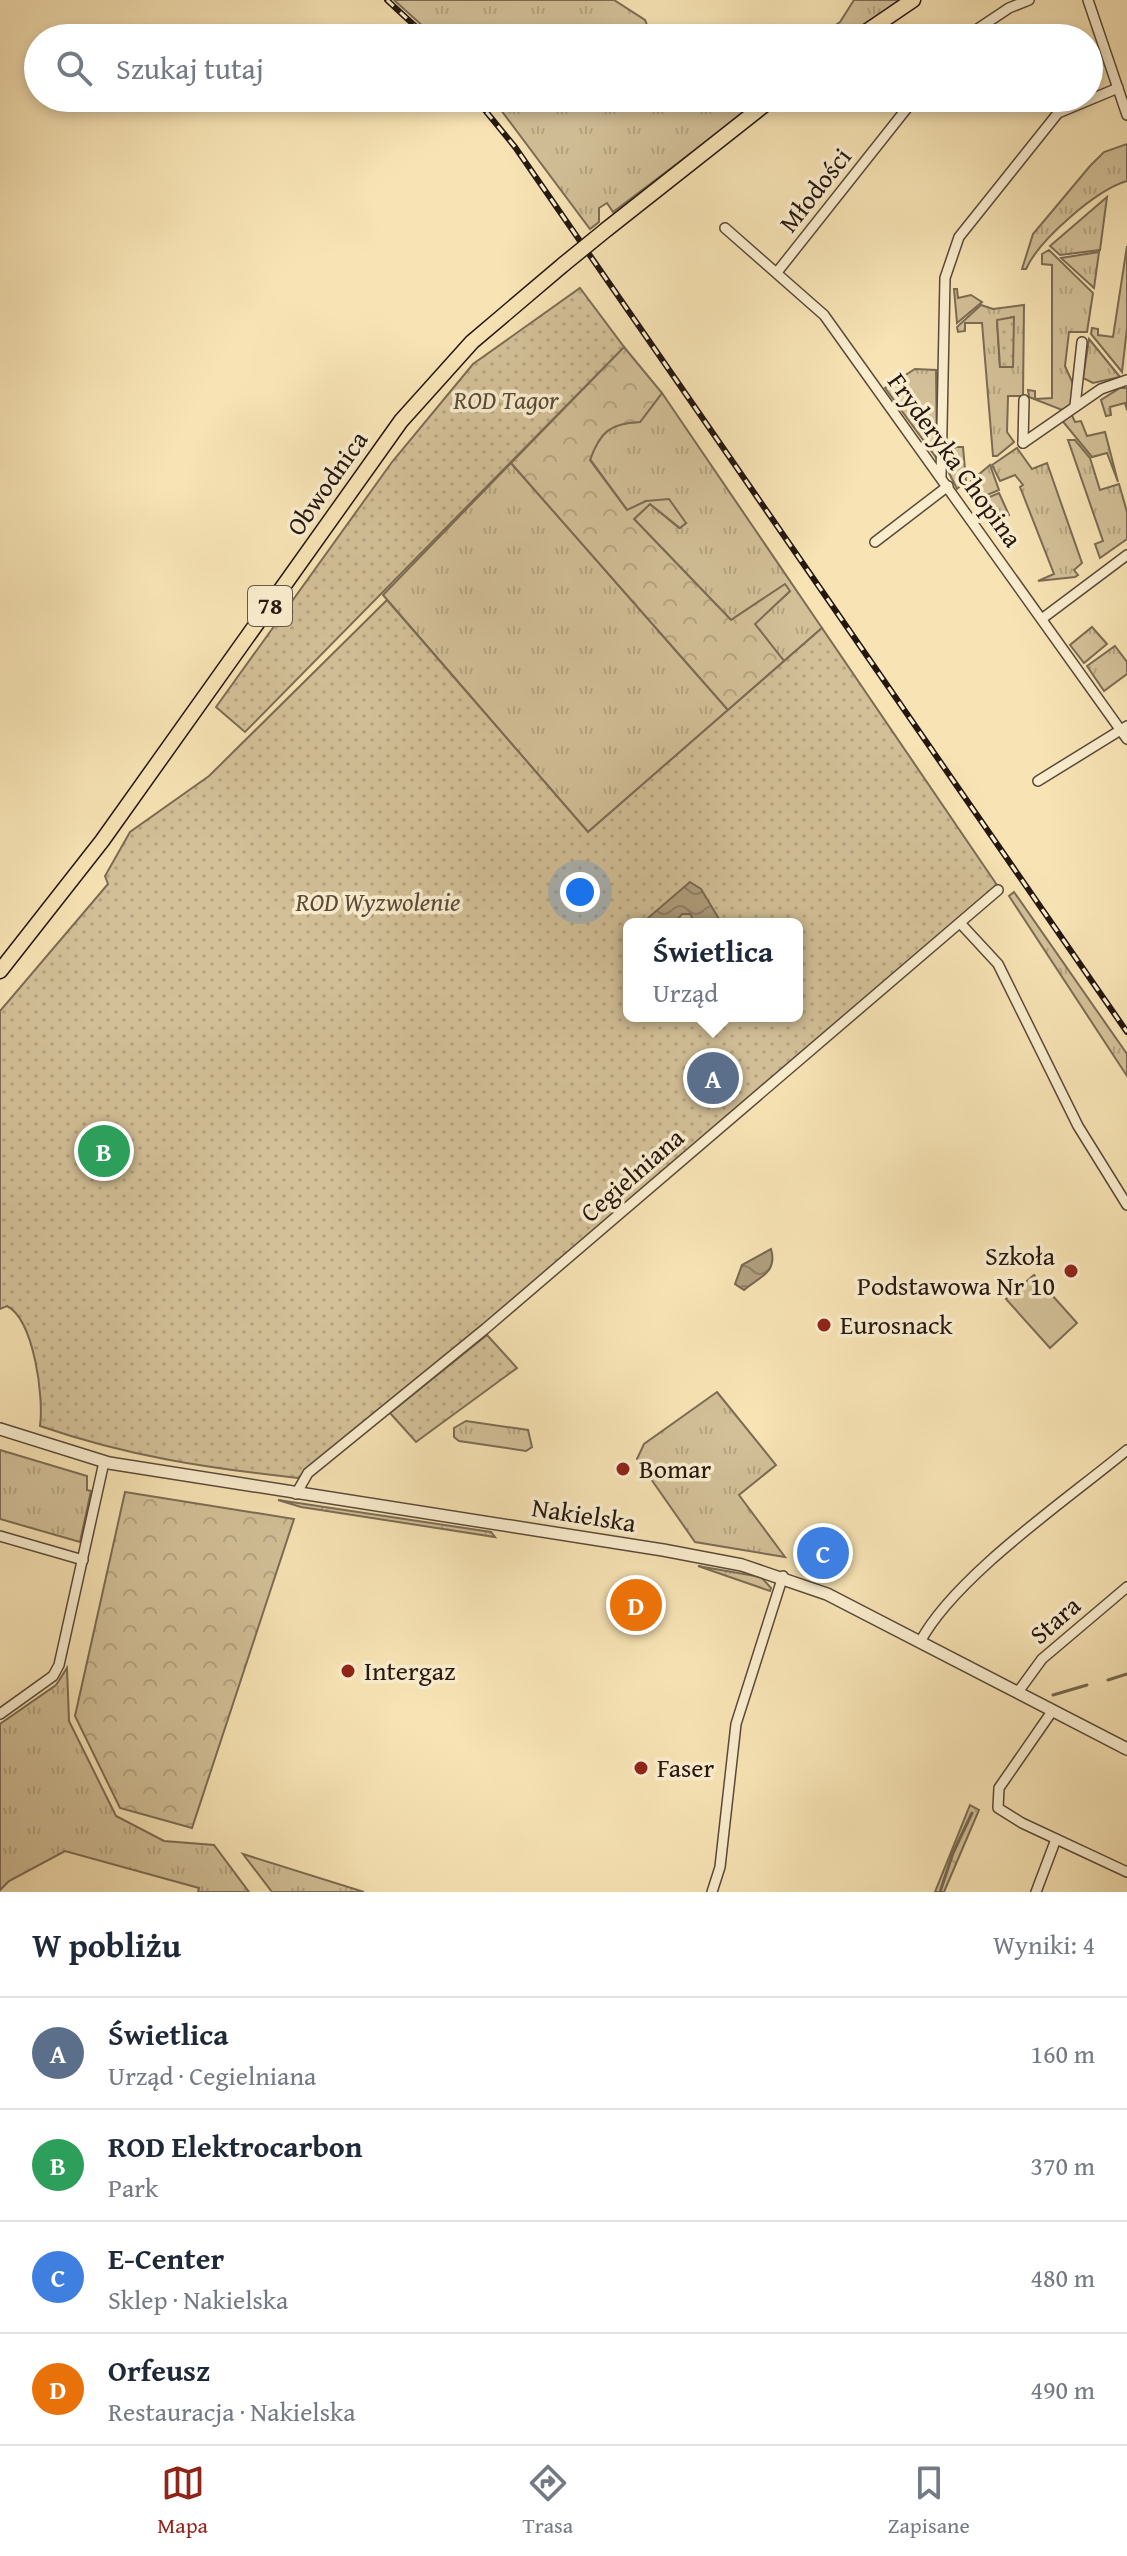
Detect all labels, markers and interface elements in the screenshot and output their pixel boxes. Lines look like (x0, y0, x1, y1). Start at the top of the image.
search box (24, 24, 1103, 112)
icon: search (52, 46, 96, 90)
text: Szukaj tutaj (116, 46, 264, 90)
street label: Młodości (769, 139, 860, 241)
street label: Fryderyka Chopina (879, 364, 1033, 556)
park label: ROD Tagor (452, 380, 560, 419)
street label: Obwodnica (276, 422, 377, 543)
road number: 78 (248, 586, 292, 626)
your location (560, 872, 600, 912)
park label: ROD Wyzwolenie (294, 882, 461, 921)
popup (623, 918, 803, 1022)
text: Świetlica (653, 929, 773, 973)
text: Urząd (653, 973, 718, 1012)
pin: A (687, 1048, 739, 1108)
street label: Cegielniana (571, 1118, 693, 1231)
pin: B (78, 1121, 130, 1181)
place label: Szkoła Podstawowa Nr 10 (857, 1236, 1056, 1305)
marker: Szkoła Podstawowa Nr 10 (1062, 1262, 1080, 1280)
place label: Eurosnack (840, 1305, 953, 1344)
marker: Eurosnack (815, 1316, 833, 1334)
place label: Bomar (639, 1449, 712, 1488)
marker: Bomar (614, 1460, 632, 1478)
street label: Nakielska (529, 1487, 640, 1542)
pin: C (797, 1523, 849, 1583)
pin: D (610, 1575, 662, 1635)
street label: Stara (1020, 1586, 1089, 1653)
place label: Intergaz (364, 1651, 455, 1690)
marker: Intergaz (339, 1662, 357, 1680)
place label: Faser (657, 1748, 714, 1787)
marker: Faser (632, 1759, 650, 1777)
text: W pobliżu (32, 1920, 181, 1969)
text: Wyniki: 4 (993, 1925, 1095, 1964)
text: Świetlica (108, 2012, 229, 2056)
text: A (50, 2034, 66, 2073)
text: 160 m (1030, 2034, 1095, 2073)
text: Urząd · Cegielniana (108, 2056, 316, 2095)
text: ROD Elektrocarbon (108, 2124, 363, 2168)
text: B (50, 2146, 66, 2185)
text: 370 m (1030, 2146, 1095, 2185)
text: Park (108, 2168, 158, 2207)
text: E-Center (108, 2236, 224, 2280)
text: C (51, 2258, 65, 2297)
text: 480 m (1030, 2258, 1095, 2297)
text: Sklep · Nakielska (108, 2280, 288, 2319)
text: Orfeusz (108, 2348, 210, 2392)
text: D (50, 2370, 66, 2409)
text: 490 m (1030, 2370, 1095, 2409)
text: Restauracja · Nakielska (108, 2392, 355, 2431)
tab: Mapa (157, 2461, 208, 2541)
tab: Trasa (523, 2461, 573, 2541)
tab: Zapisane (888, 2461, 970, 2541)

